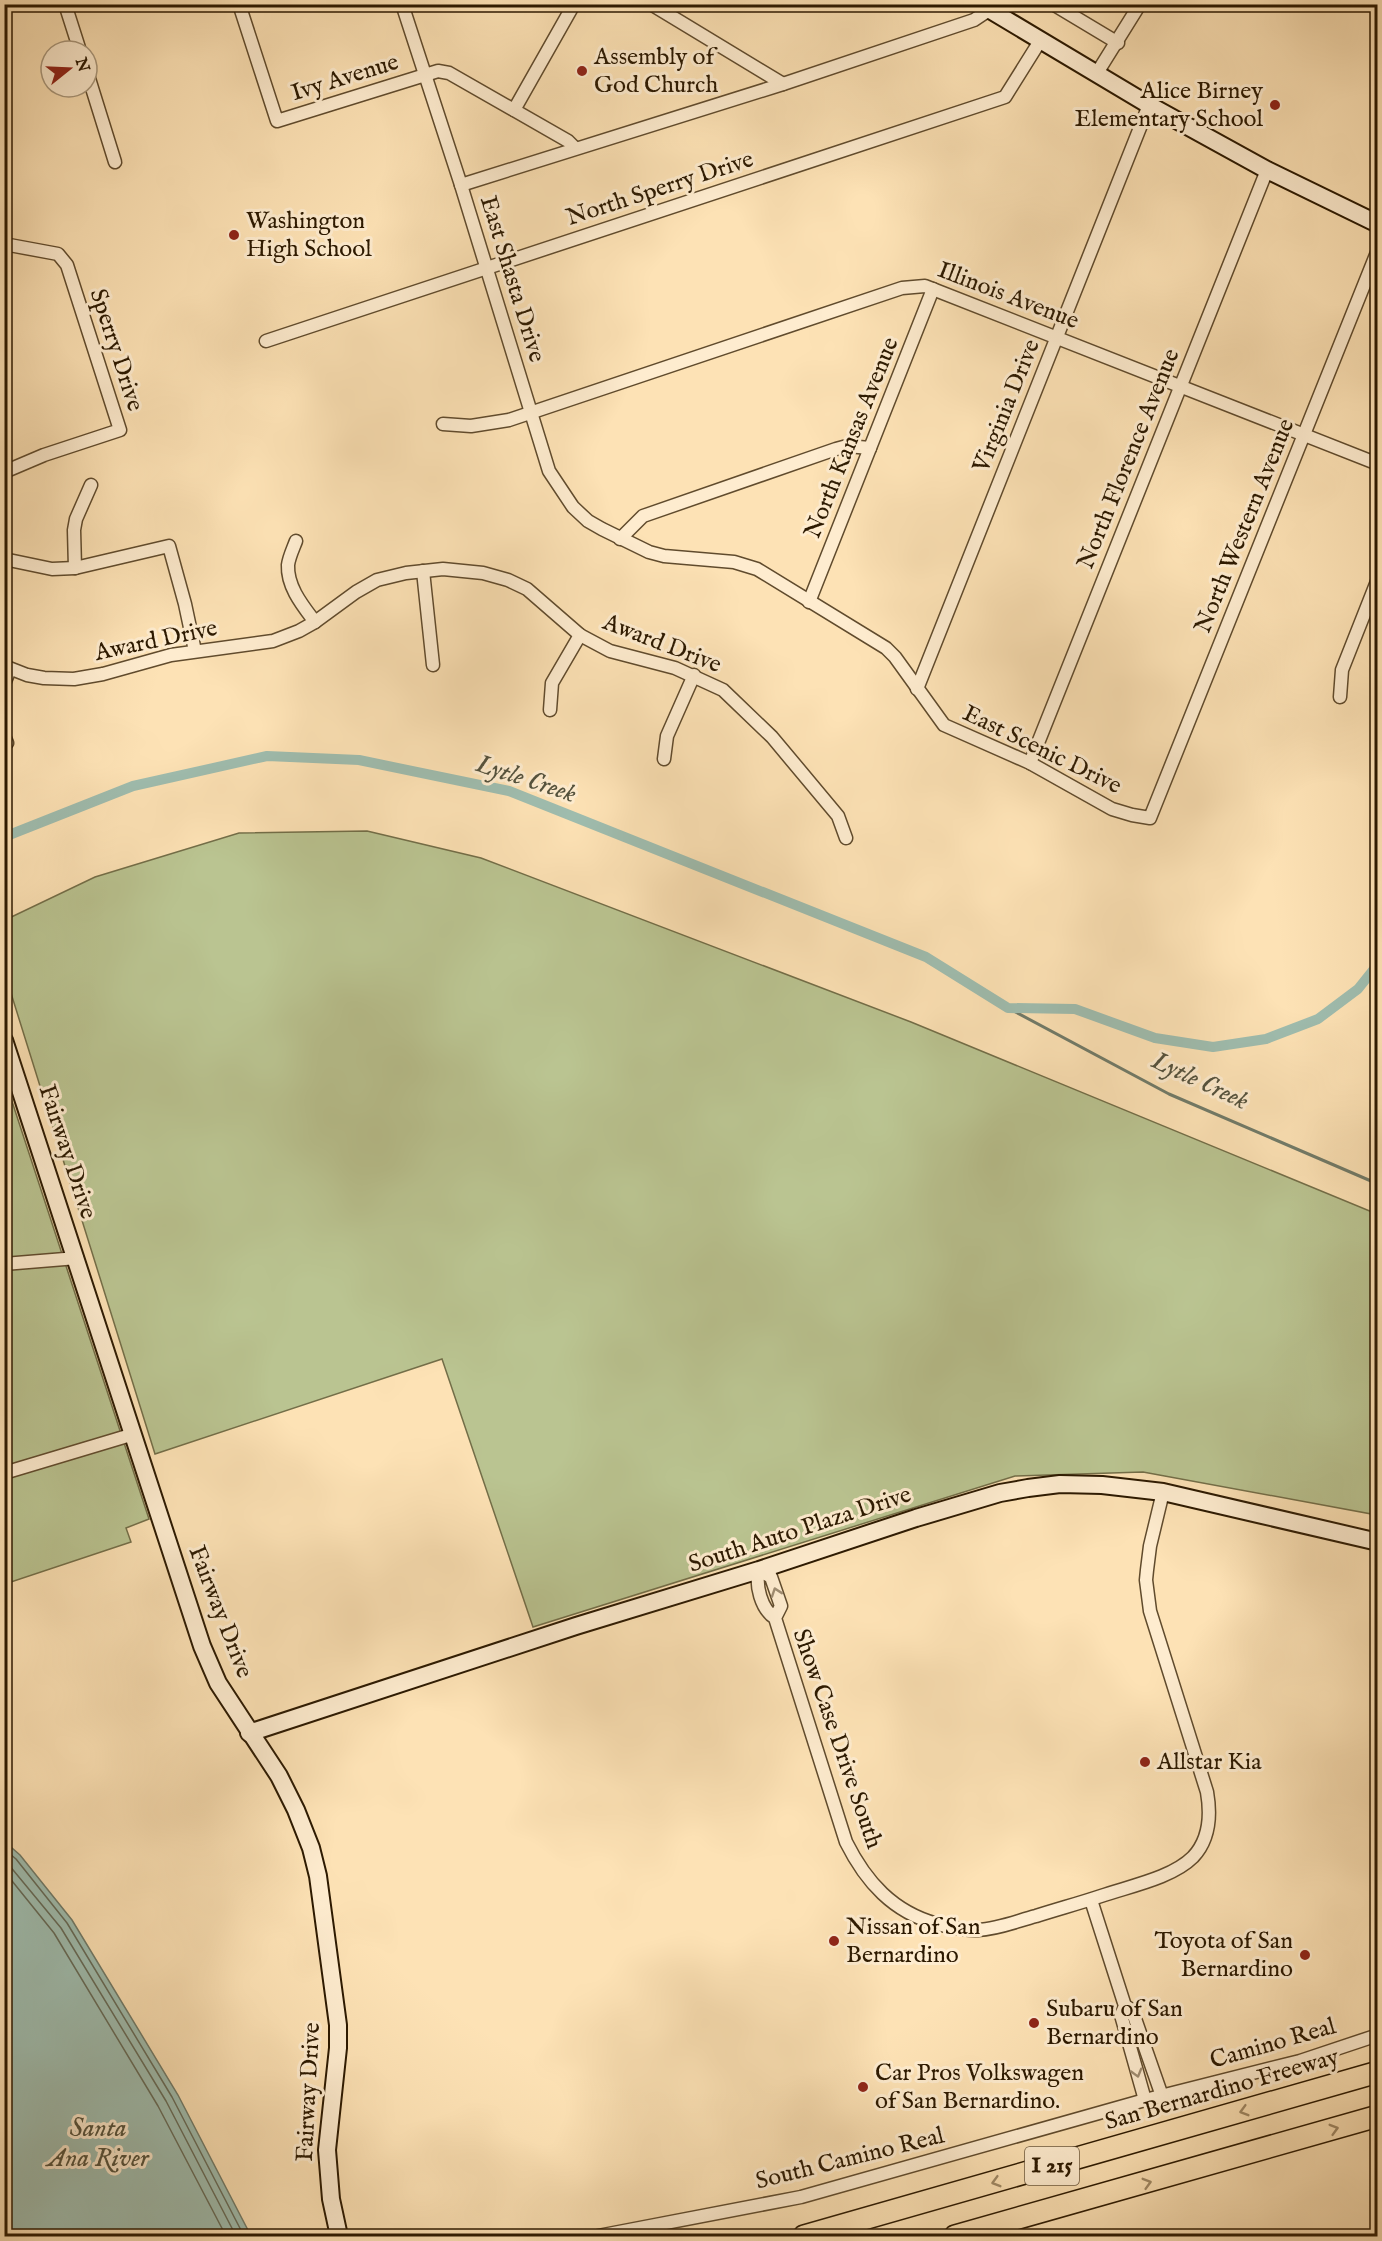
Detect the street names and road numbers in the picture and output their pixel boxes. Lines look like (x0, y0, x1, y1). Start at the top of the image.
street label: Ivy Avenue (287, 47, 403, 109)
street label: North Sperry Drive (563, 144, 757, 234)
street label: East Shasta Drive (472, 192, 552, 366)
street label: Illinois Avenue (933, 255, 1083, 337)
street label: Sperry Drive (82, 285, 150, 415)
street label: North Kansas Avenue (797, 333, 907, 543)
street label: Virginia Drive (966, 335, 1048, 478)
street label: North Florence Avenue (1071, 344, 1187, 574)
street label: North Western Avenue (1188, 414, 1302, 638)
street label: Award Drive (597, 607, 726, 681)
street label: Award Drive (91, 613, 220, 669)
street label: East Scenic Drive (957, 698, 1127, 802)
street label: Fairway Drive (31, 1081, 103, 1223)
street label: South Auto Plaza Drive (685, 1479, 915, 1581)
street label: Fairway Drive (181, 1541, 259, 1683)
street label: Show Case Drive South (785, 1625, 889, 1853)
street label: Camino Real (1206, 2011, 1340, 2077)
street label: Fairway Drive (290, 2022, 328, 2162)
street label: San Bernardino Freeway (1101, 2042, 1343, 2138)
street label: South Camino Real (752, 2120, 948, 2197)
road number: I 215 (1025, 2147, 1079, 2185)

